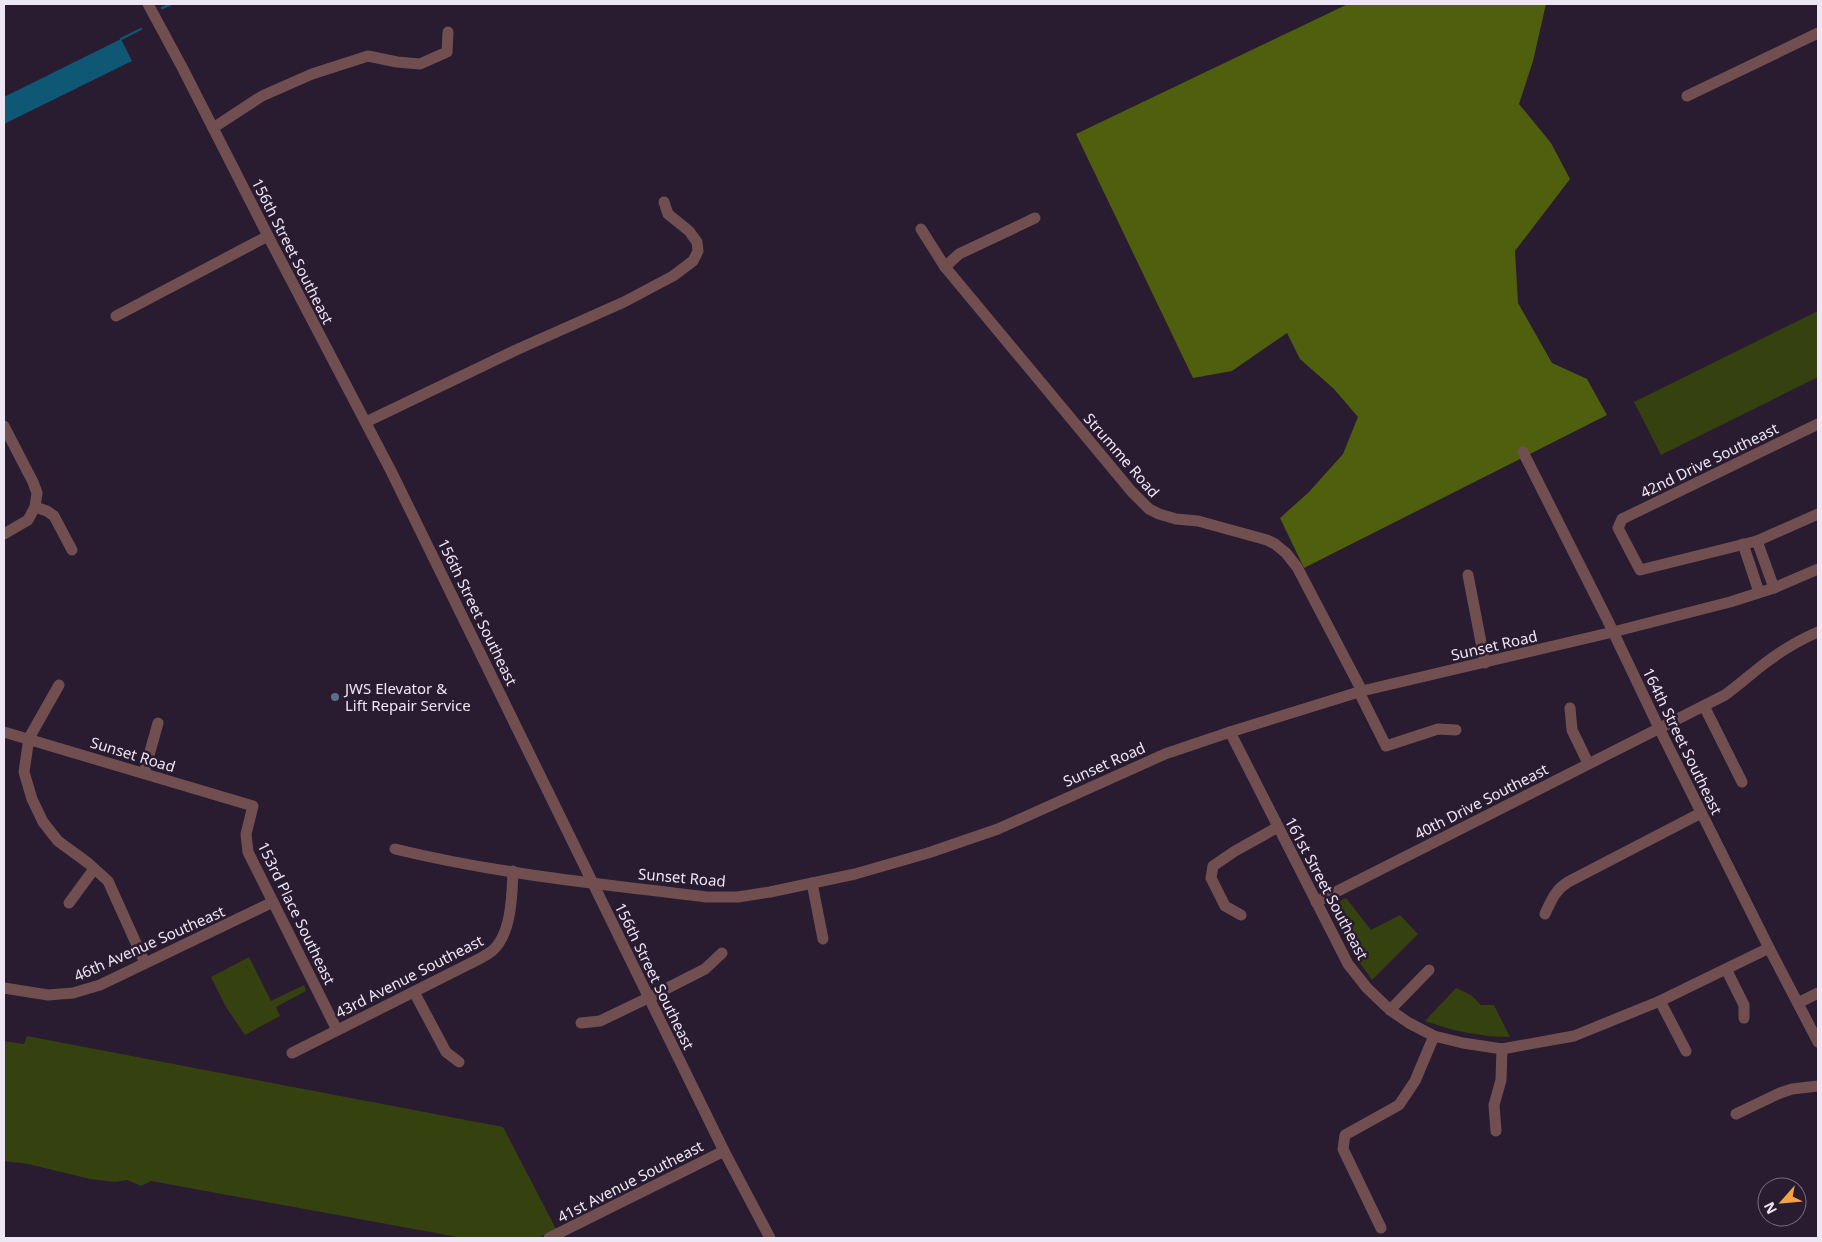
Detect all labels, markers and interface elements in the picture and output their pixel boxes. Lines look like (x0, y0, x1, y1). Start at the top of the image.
street label: 156th Street Southeast (248, 175, 339, 328)
street label: Strumme Road (1080, 409, 1164, 501)
street label: 42nd Drive Southeast (1637, 418, 1782, 502)
street label: 156th Street Southeast (434, 535, 522, 689)
street label: Sunset Road (1449, 625, 1539, 665)
street label: 164th Street Southeast (1639, 664, 1727, 818)
place label: JWS Elevator & Lift Repair Service (343, 678, 471, 715)
marker: JWS Elevator & Lift Repair Service (329, 691, 341, 703)
street label: Sunset Road (88, 732, 178, 776)
street label: Sunset Road (1060, 737, 1148, 791)
street label: 40th Drive Southeast (1411, 758, 1552, 843)
street label: 161st Street Southeast (1281, 813, 1373, 963)
street label: 153rd Place Southeast (254, 838, 341, 988)
street label: Sunset Road (637, 863, 727, 891)
street label: 156th Street Southeast (611, 899, 699, 1053)
street label: 46th Avenue Southeast (70, 900, 228, 985)
street label: 43rd Avenue Southeast (332, 930, 487, 1022)
street label: 41st Avenue Southeast (554, 1135, 707, 1226)
north arrow (1757, 1177, 1807, 1227)
text: N (1759, 1199, 1781, 1218)

